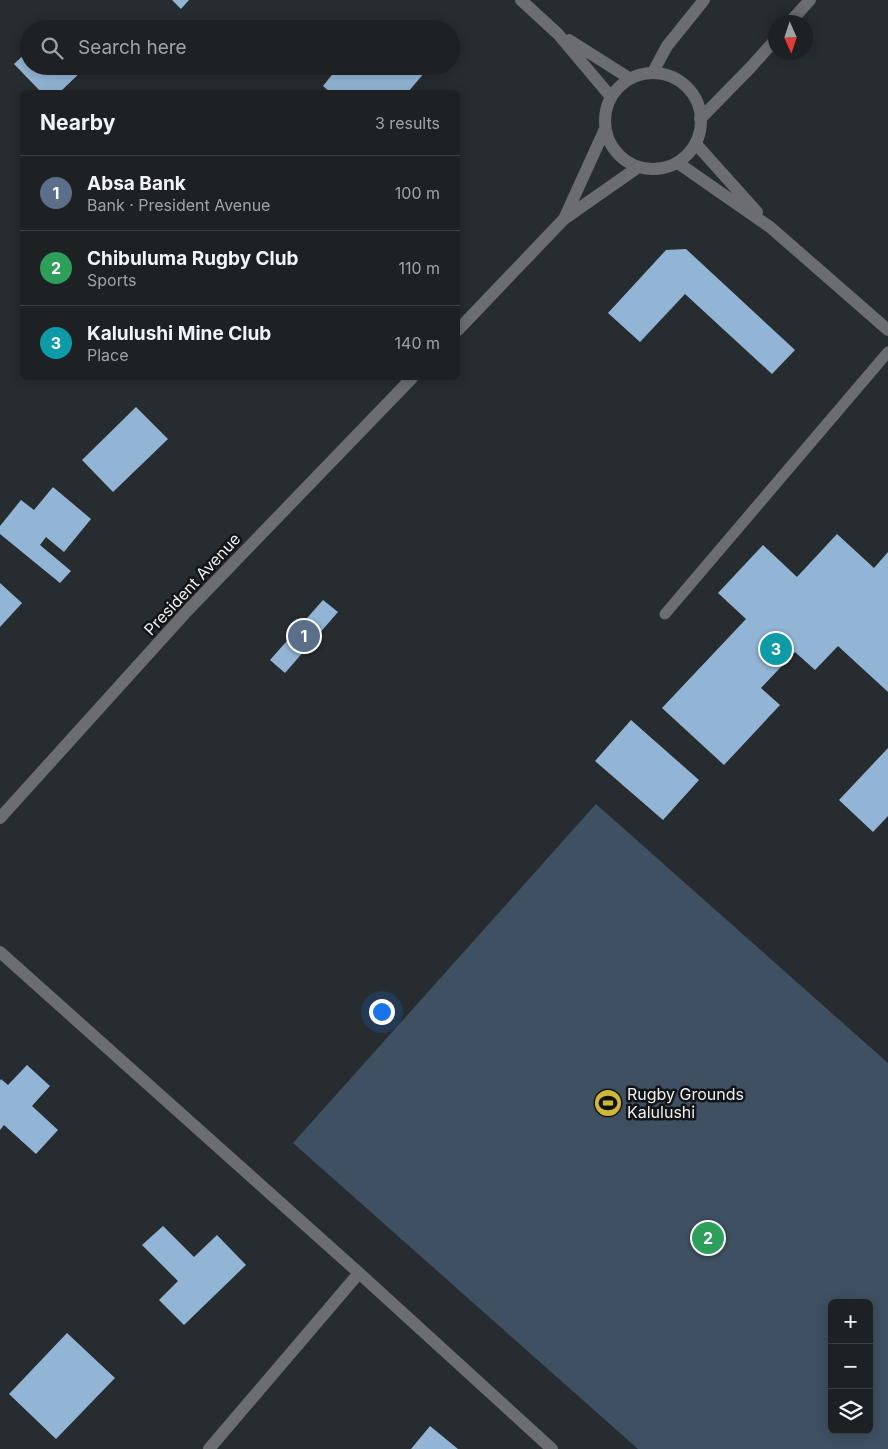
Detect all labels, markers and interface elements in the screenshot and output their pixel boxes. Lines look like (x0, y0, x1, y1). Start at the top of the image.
north arrow (768, 15, 813, 60)
search box (20, 20, 460, 75)
icon: search (38, 34, 66, 62)
text: Search here (78, 36, 187, 59)
text: Nearby (40, 110, 115, 135)
text: 3 results (375, 113, 440, 133)
text: Absa Bank (87, 172, 186, 195)
text: 1 (53, 183, 59, 203)
text: 100 m (395, 183, 440, 203)
text: Bank · President Avenue (87, 195, 270, 215)
text: Chibuluma Rugby Club (87, 247, 299, 270)
text: 2 (51, 258, 61, 278)
text: 110 m (398, 258, 440, 278)
text: Sports (87, 270, 136, 290)
text: Kalulushi Mine Club (87, 322, 271, 345)
text: 3 (51, 333, 61, 353)
text: 140 m (395, 333, 440, 353)
text: Place (87, 345, 129, 365)
street label: President Avenue (140, 529, 244, 639)
pin: 1 (288, 617, 320, 655)
pin: 3 (760, 630, 792, 668)
your location (369, 999, 395, 1025)
place label: Rugby Grounds Kalulushi (627, 1084, 744, 1122)
sports icon: Rugby Grounds Kalulushi (593, 1088, 623, 1118)
pin: 2 (692, 1219, 724, 1257)
map controls (828, 1299, 873, 1434)
button: + (828, 1299, 873, 1344)
button: − (828, 1344, 873, 1389)
button: layers (828, 1389, 873, 1434)

